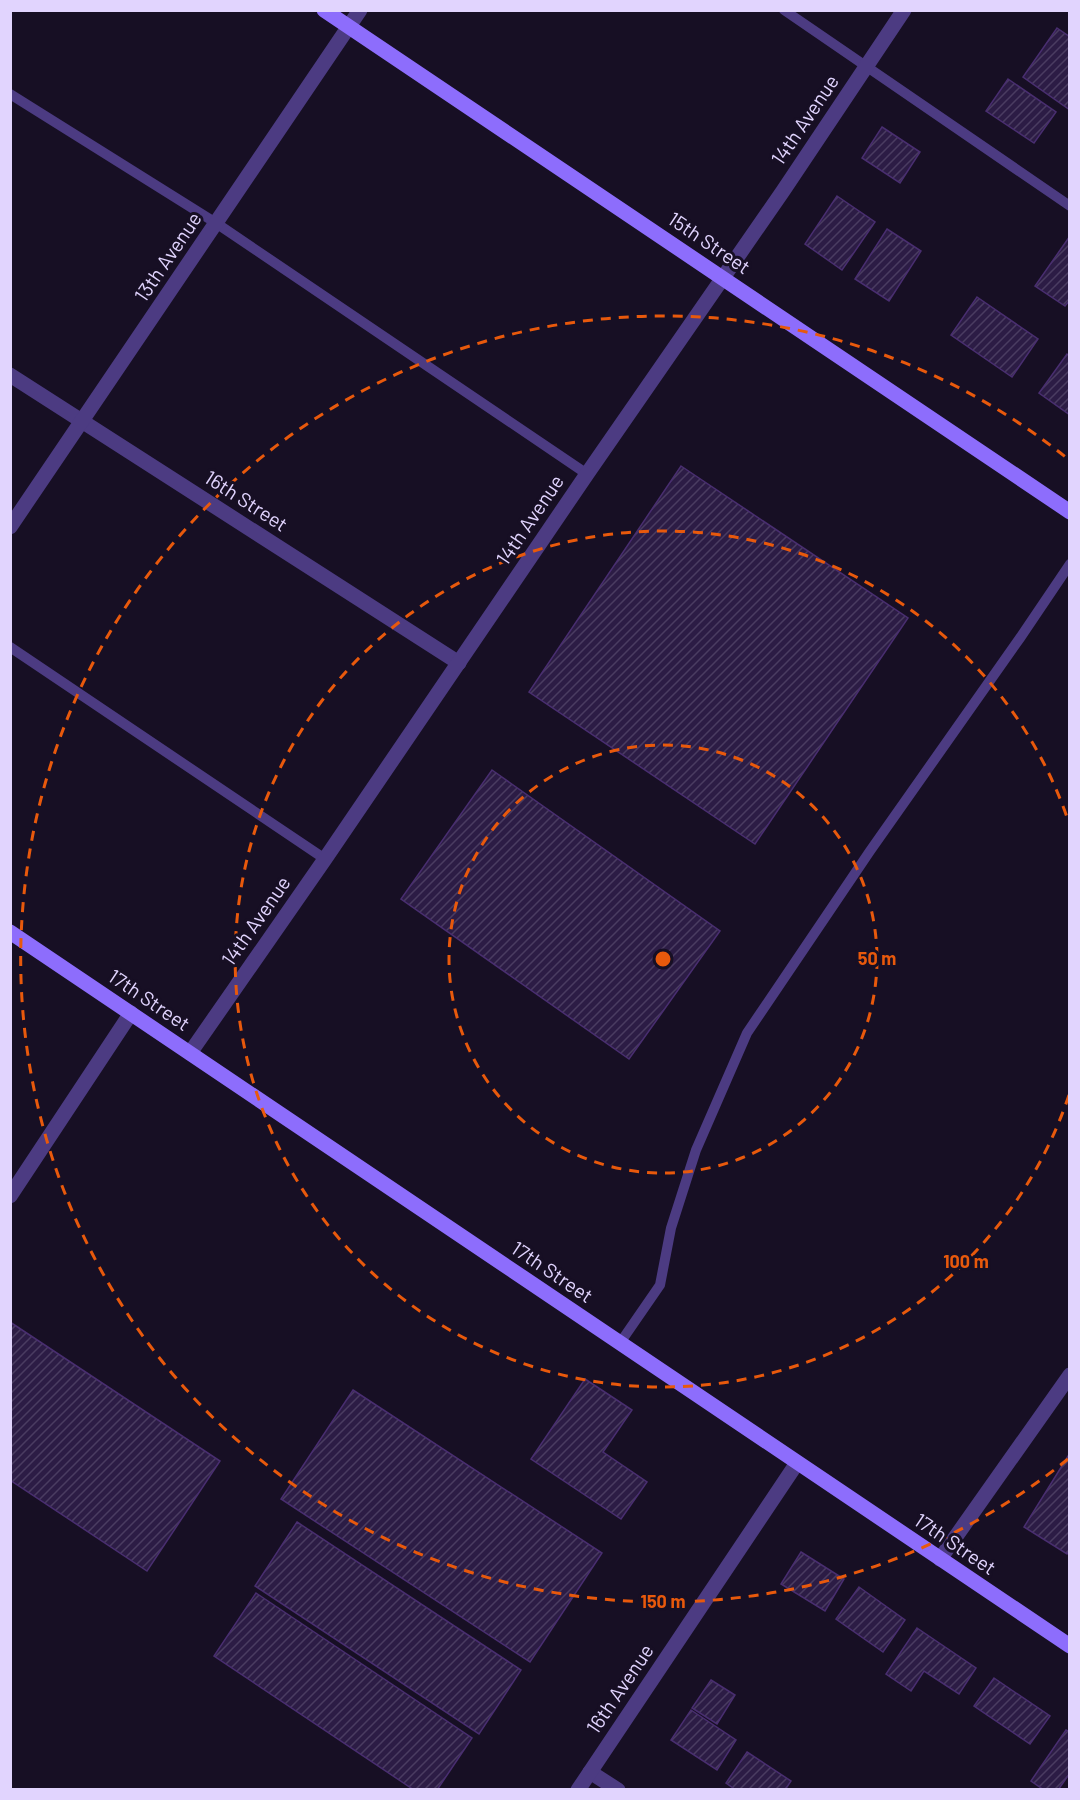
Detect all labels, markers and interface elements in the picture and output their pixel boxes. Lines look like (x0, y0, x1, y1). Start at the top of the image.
street label: 14th Avenue (765, 70, 843, 169)
street label: 15th Street (664, 206, 755, 278)
street label: 13th Avenue (128, 207, 206, 306)
street label: 16th Street (201, 465, 292, 536)
street label: 14th Avenue (490, 470, 568, 569)
street label: 14th Avenue (216, 871, 295, 970)
text: 50 m (858, 947, 896, 969)
centre of rings (653, 949, 673, 969)
street label: 17th Street (104, 963, 195, 1035)
street label: 17th Street (507, 1235, 598, 1307)
text: 100 m (943, 1250, 989, 1272)
street label: 17th Street (910, 1507, 1001, 1579)
text: 150 m (641, 1590, 685, 1612)
street label: 16th Avenue (580, 1639, 658, 1738)

